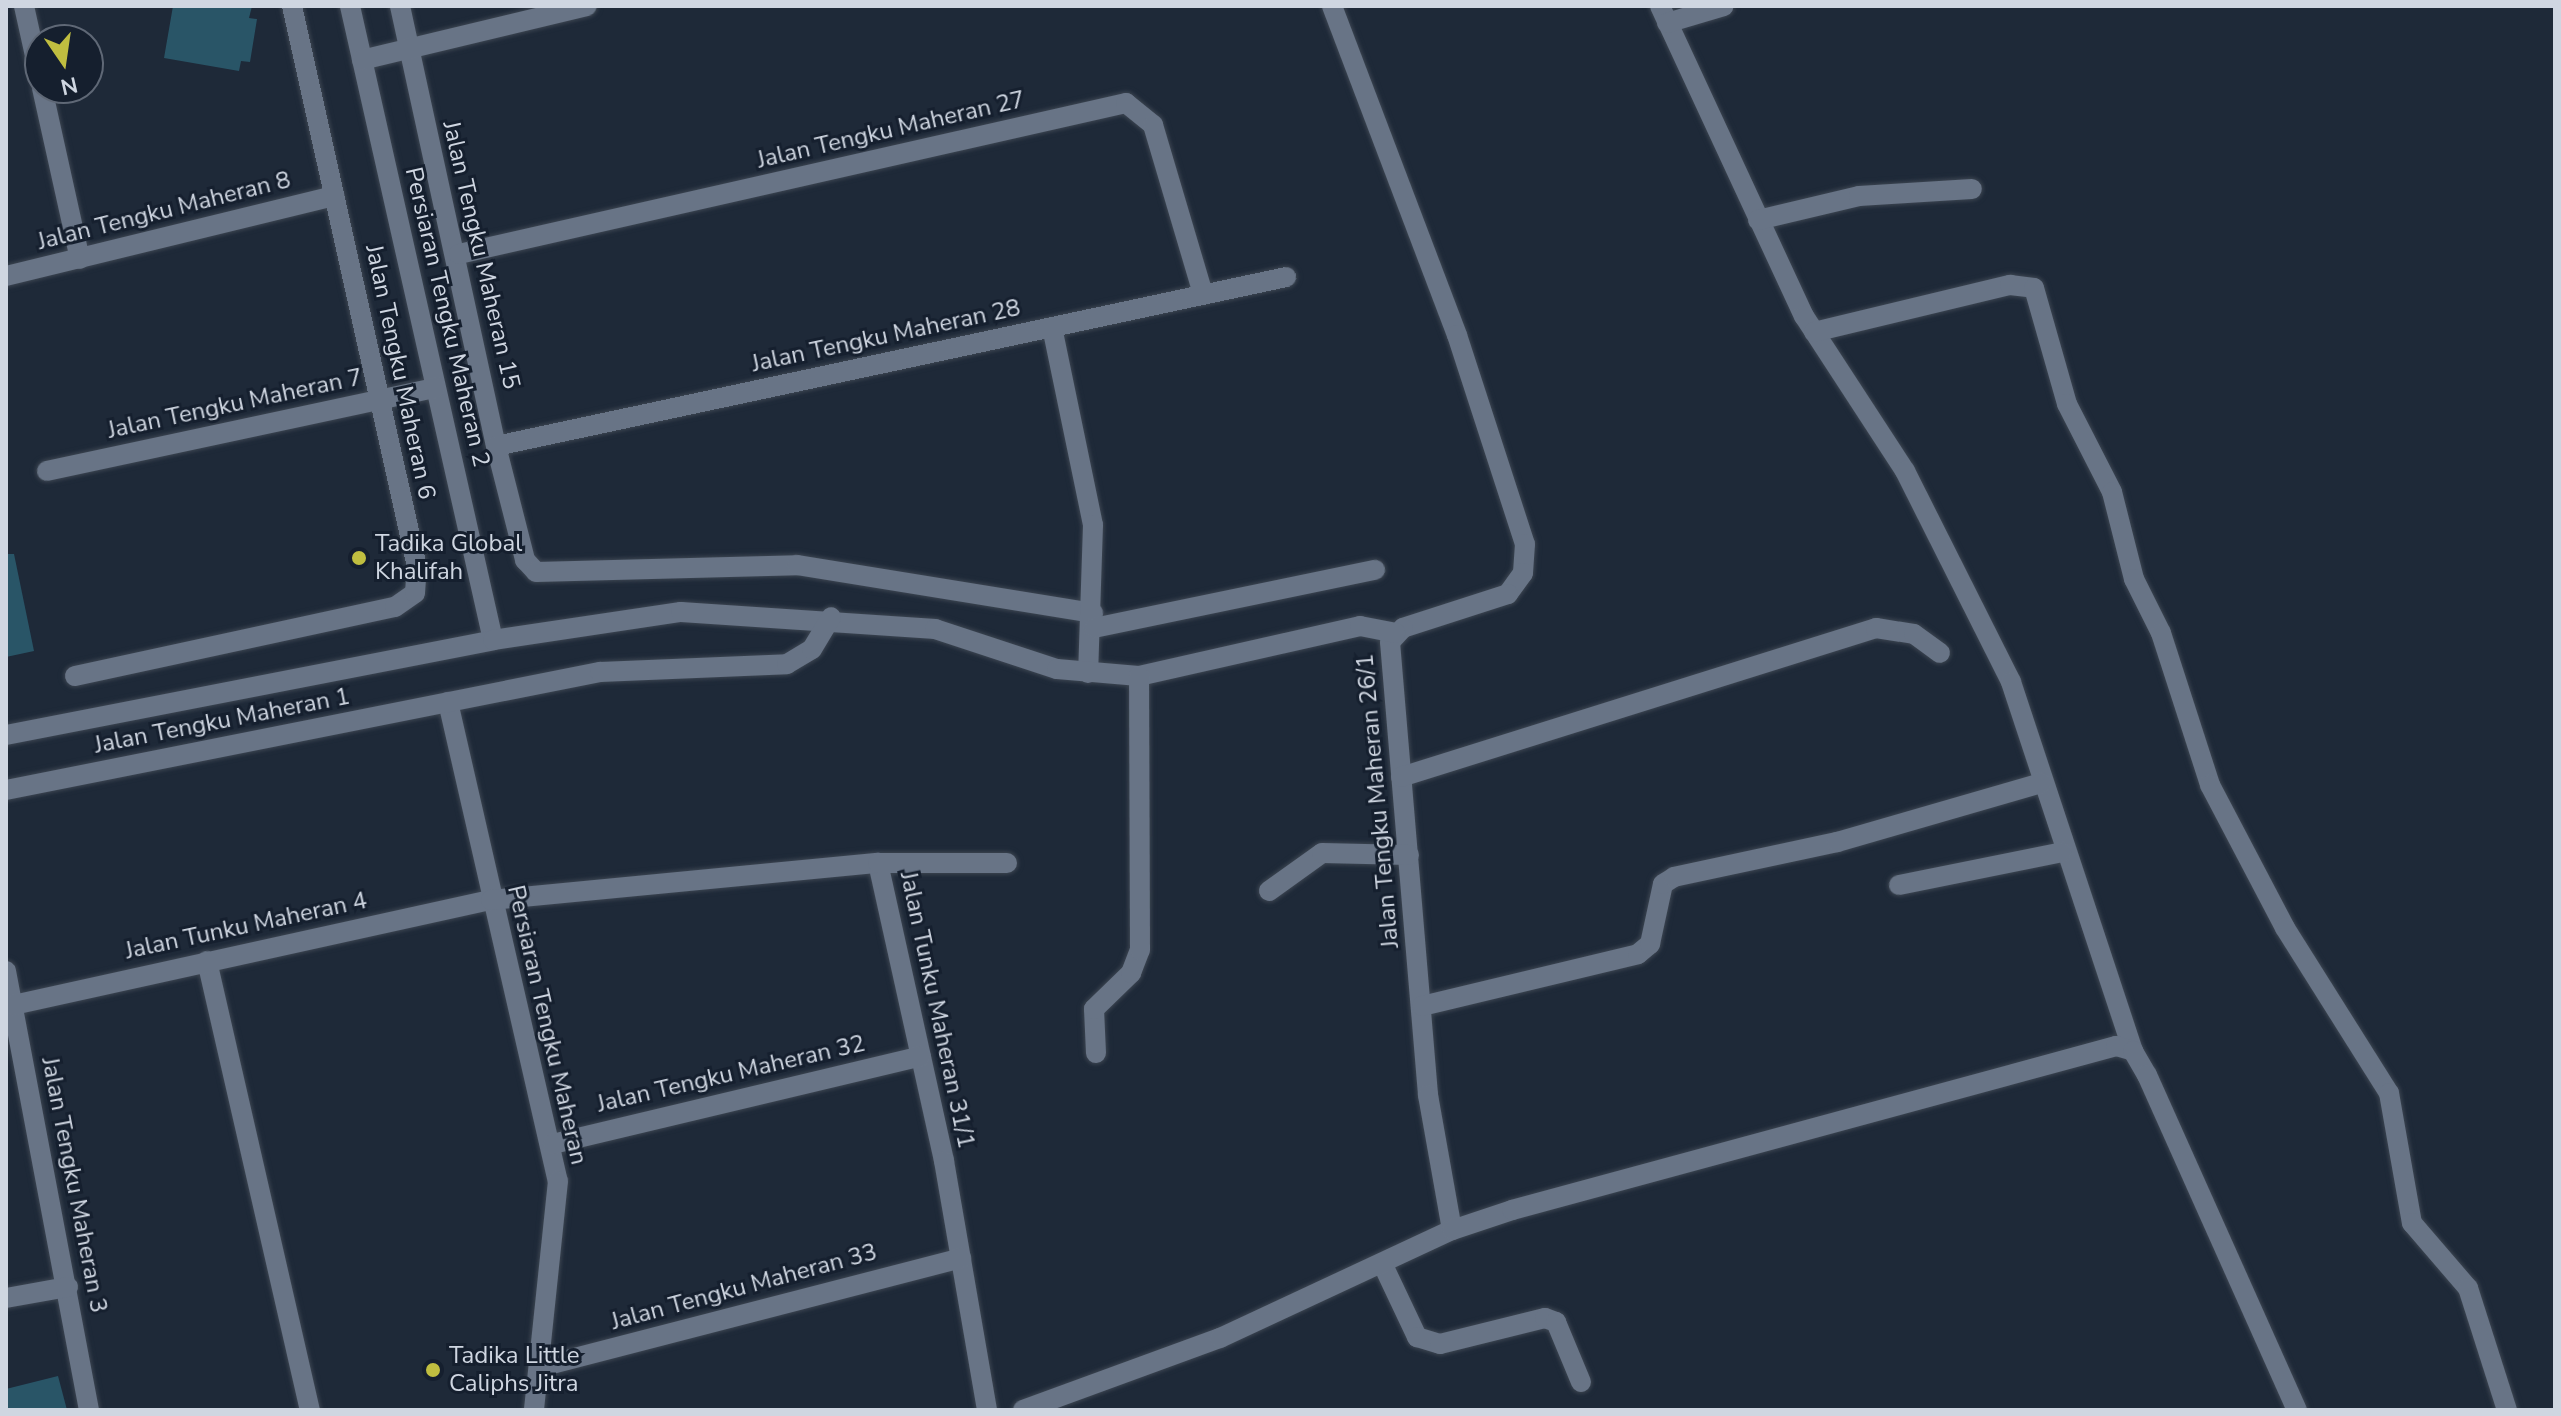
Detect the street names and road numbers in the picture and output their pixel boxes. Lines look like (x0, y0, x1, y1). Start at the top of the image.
street label: Jalan Tengku Maheran 27 (754, 85, 1028, 175)
street label: Jalan Tengku Maheran 15 (436, 118, 526, 392)
street label: Persiaran Tengku Maheran 2 (398, 164, 496, 470)
street label: Jalan Tengku Maheran 8 (34, 166, 294, 256)
street label: Jalan Tengku Maheran 6 (359, 242, 441, 502)
street label: Jalan Tengku Maheran 28 (749, 293, 1023, 379)
street label: Jalan Tengku Maheran 7 (105, 363, 365, 445)
street label: Jalan Tengku Maheran 26/1 (1351, 653, 1405, 949)
street label: Jalan Tengku Maheran 1 (92, 682, 352, 760)
street label: Jalan Tunku Maheran 31/1 (894, 869, 980, 1151)
street label: Persiaran Tengku Maheran (501, 882, 593, 1168)
street label: Jalan Tunku Maheran 4 (122, 886, 370, 966)
street label: Jalan Tengku Maheran 32 (594, 1029, 868, 1119)
street label: Jalan Tengku Maheran 3 (35, 1055, 113, 1315)
street label: Jalan Tengku Maheran 33 (608, 1238, 880, 1336)

